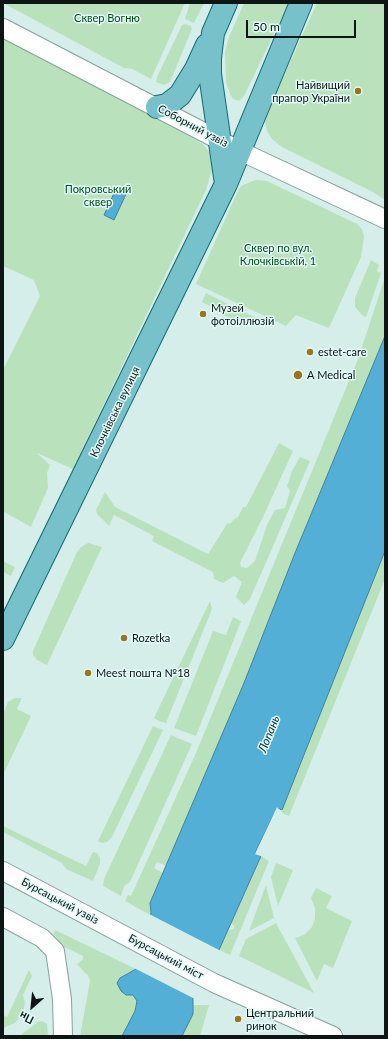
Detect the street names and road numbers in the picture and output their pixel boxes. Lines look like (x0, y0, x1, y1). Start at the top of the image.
street label: Соборний узвіз (156, 102, 230, 150)
street label: Клочківська вулиця (87, 364, 143, 460)
street label: Бурсацький узвіз (19, 875, 101, 927)
street label: Бурсацький міст (126, 932, 206, 982)

